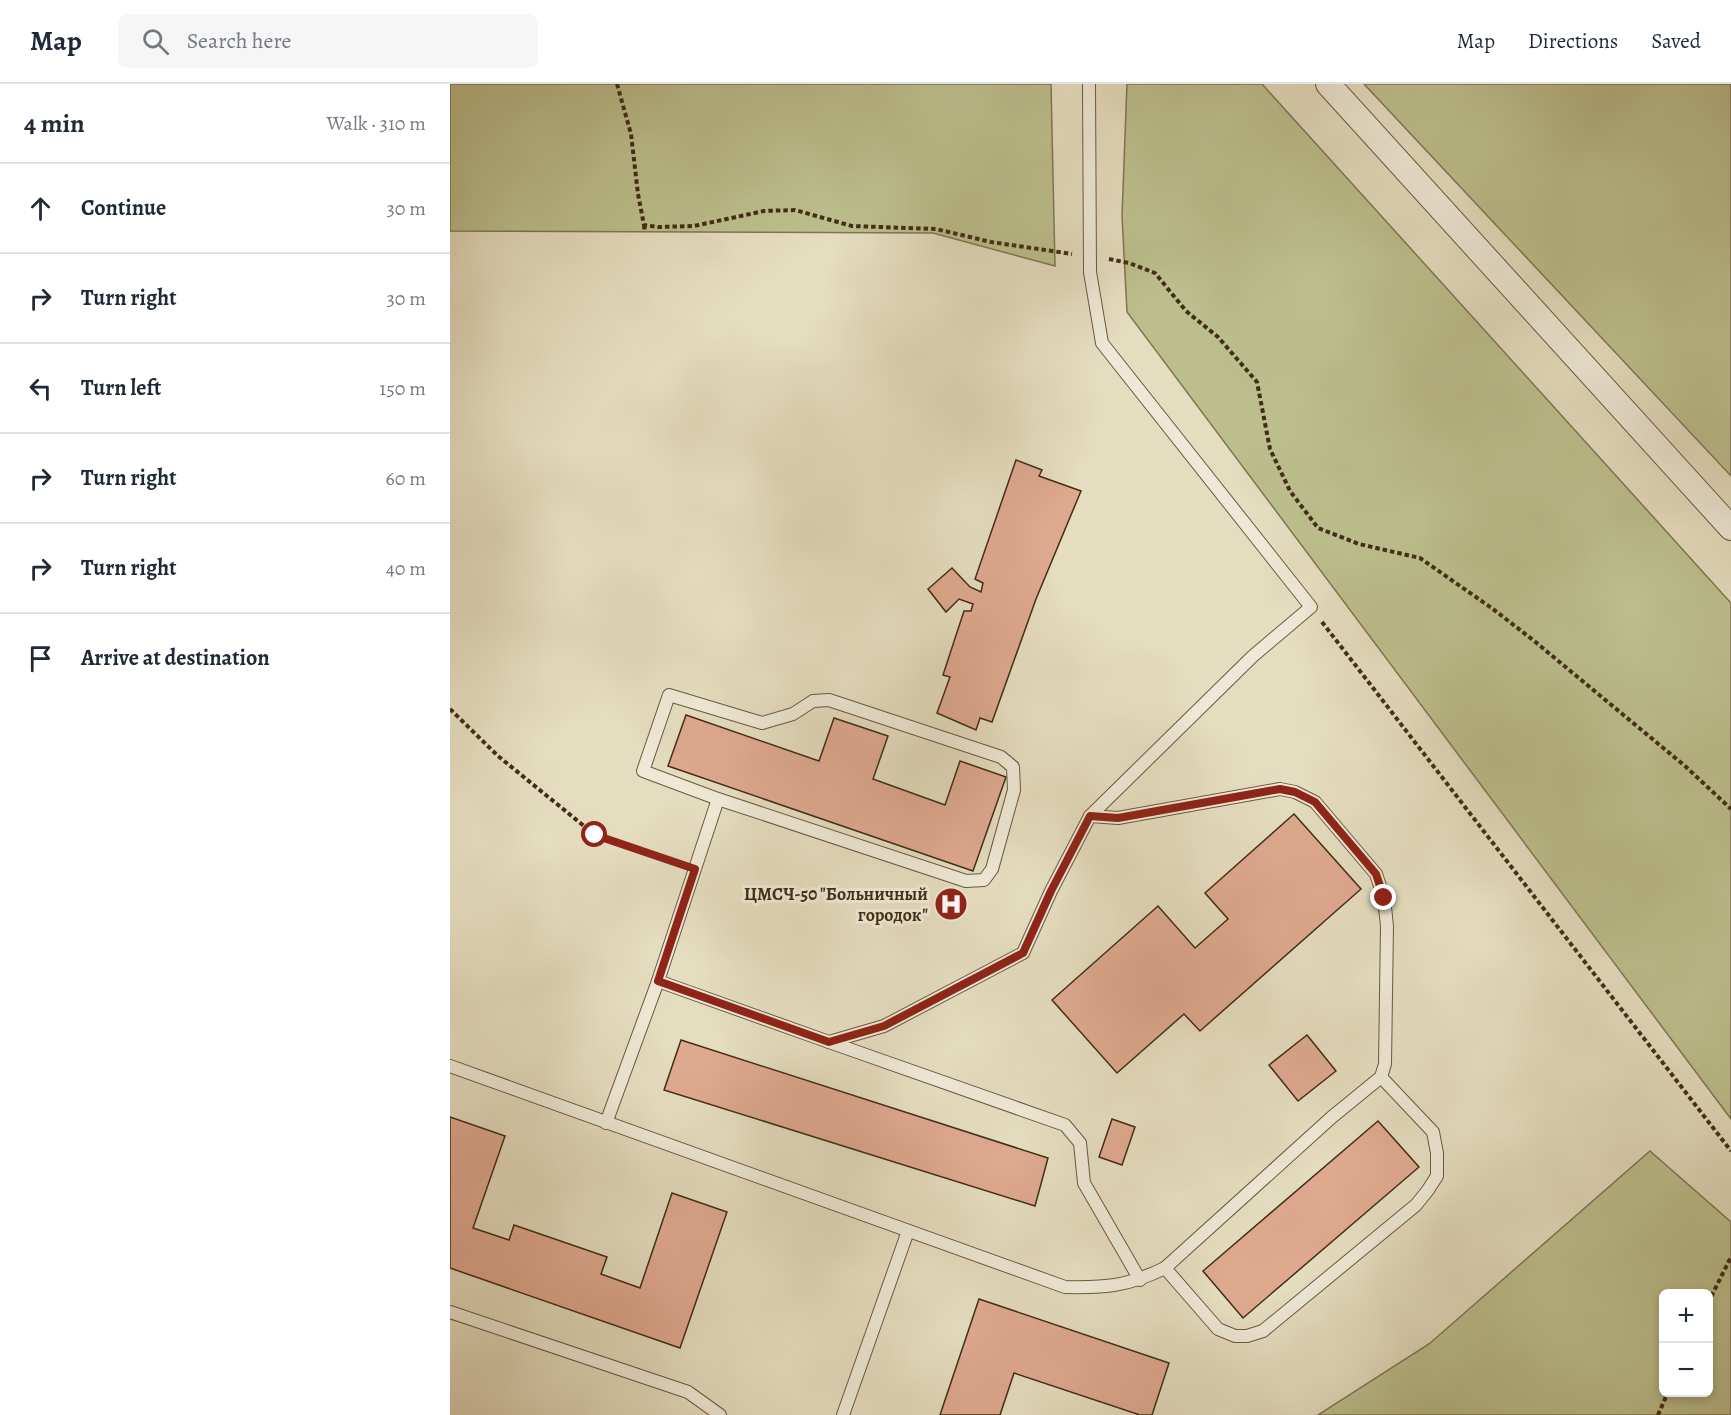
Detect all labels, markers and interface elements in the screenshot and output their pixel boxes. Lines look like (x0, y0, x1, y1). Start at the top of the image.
search box (118, 14, 538, 68)
text: Map (30, 22, 82, 60)
icon: search (139, 25, 172, 58)
text: Search here (187, 26, 291, 56)
text: Map (1457, 27, 1495, 55)
text: Directions (1528, 27, 1618, 55)
text: Saved (1651, 27, 1701, 55)
text: 4 min (24, 106, 85, 141)
text: Walk · 310 m (327, 110, 426, 137)
icon: ahead (24, 192, 57, 225)
text: Continue (81, 193, 166, 223)
text: 30 m (386, 195, 426, 222)
icon: right (24, 282, 57, 315)
text: Turn right (81, 283, 177, 313)
text: 30 m (386, 285, 426, 312)
icon: left (24, 372, 57, 405)
text: Turn left (81, 373, 161, 403)
text: 150 m (379, 375, 426, 402)
icon: right (24, 462, 57, 495)
text: Turn right (81, 463, 177, 493)
text: 60 m (386, 465, 426, 492)
icon: right (24, 552, 57, 585)
text: Turn right (81, 553, 177, 583)
text: 40 m (386, 555, 426, 582)
icon: arrive (24, 642, 57, 675)
text: Arrive at destination (81, 643, 270, 673)
route start (581, 821, 607, 847)
place label: ЦМСЧ-50 "Больничный городок" (744, 882, 928, 927)
route end (1370, 884, 1396, 910)
hospital icon: ЦМСЧ-50 "Больничный городок" (933, 886, 969, 922)
map controls (1659, 1289, 1713, 1397)
button: + (1659, 1289, 1713, 1343)
button: − (1659, 1343, 1713, 1397)

